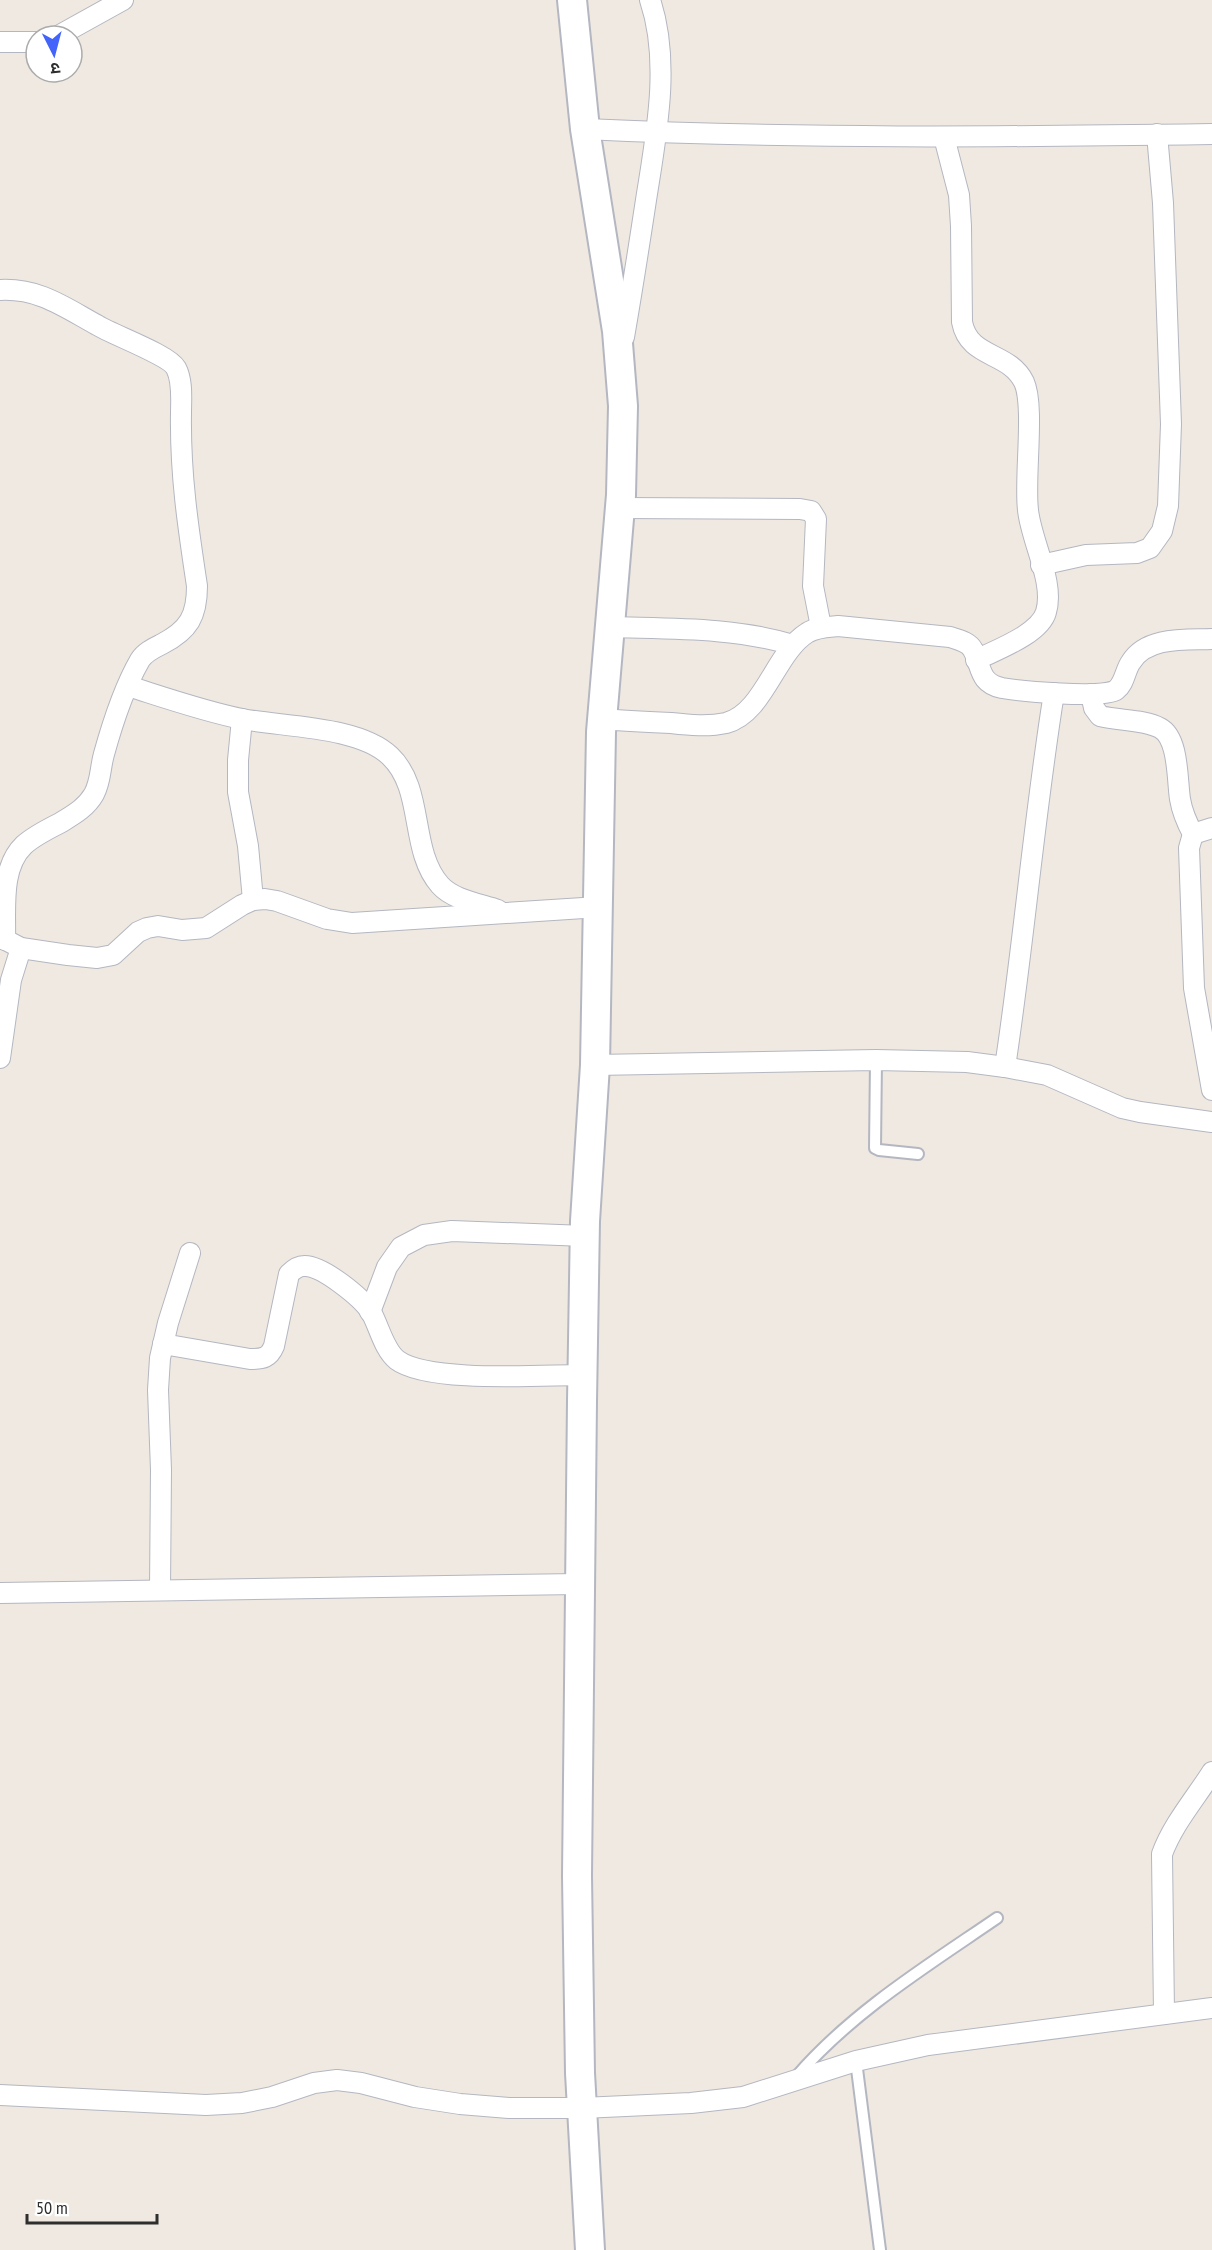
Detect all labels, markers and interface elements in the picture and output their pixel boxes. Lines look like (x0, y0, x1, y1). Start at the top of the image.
north arrow (24, 24, 84, 84)
text: उ (49, 58, 61, 79)
scale bar (27, 2187, 158, 2225)
text: 50 m (36, 2196, 68, 2219)

